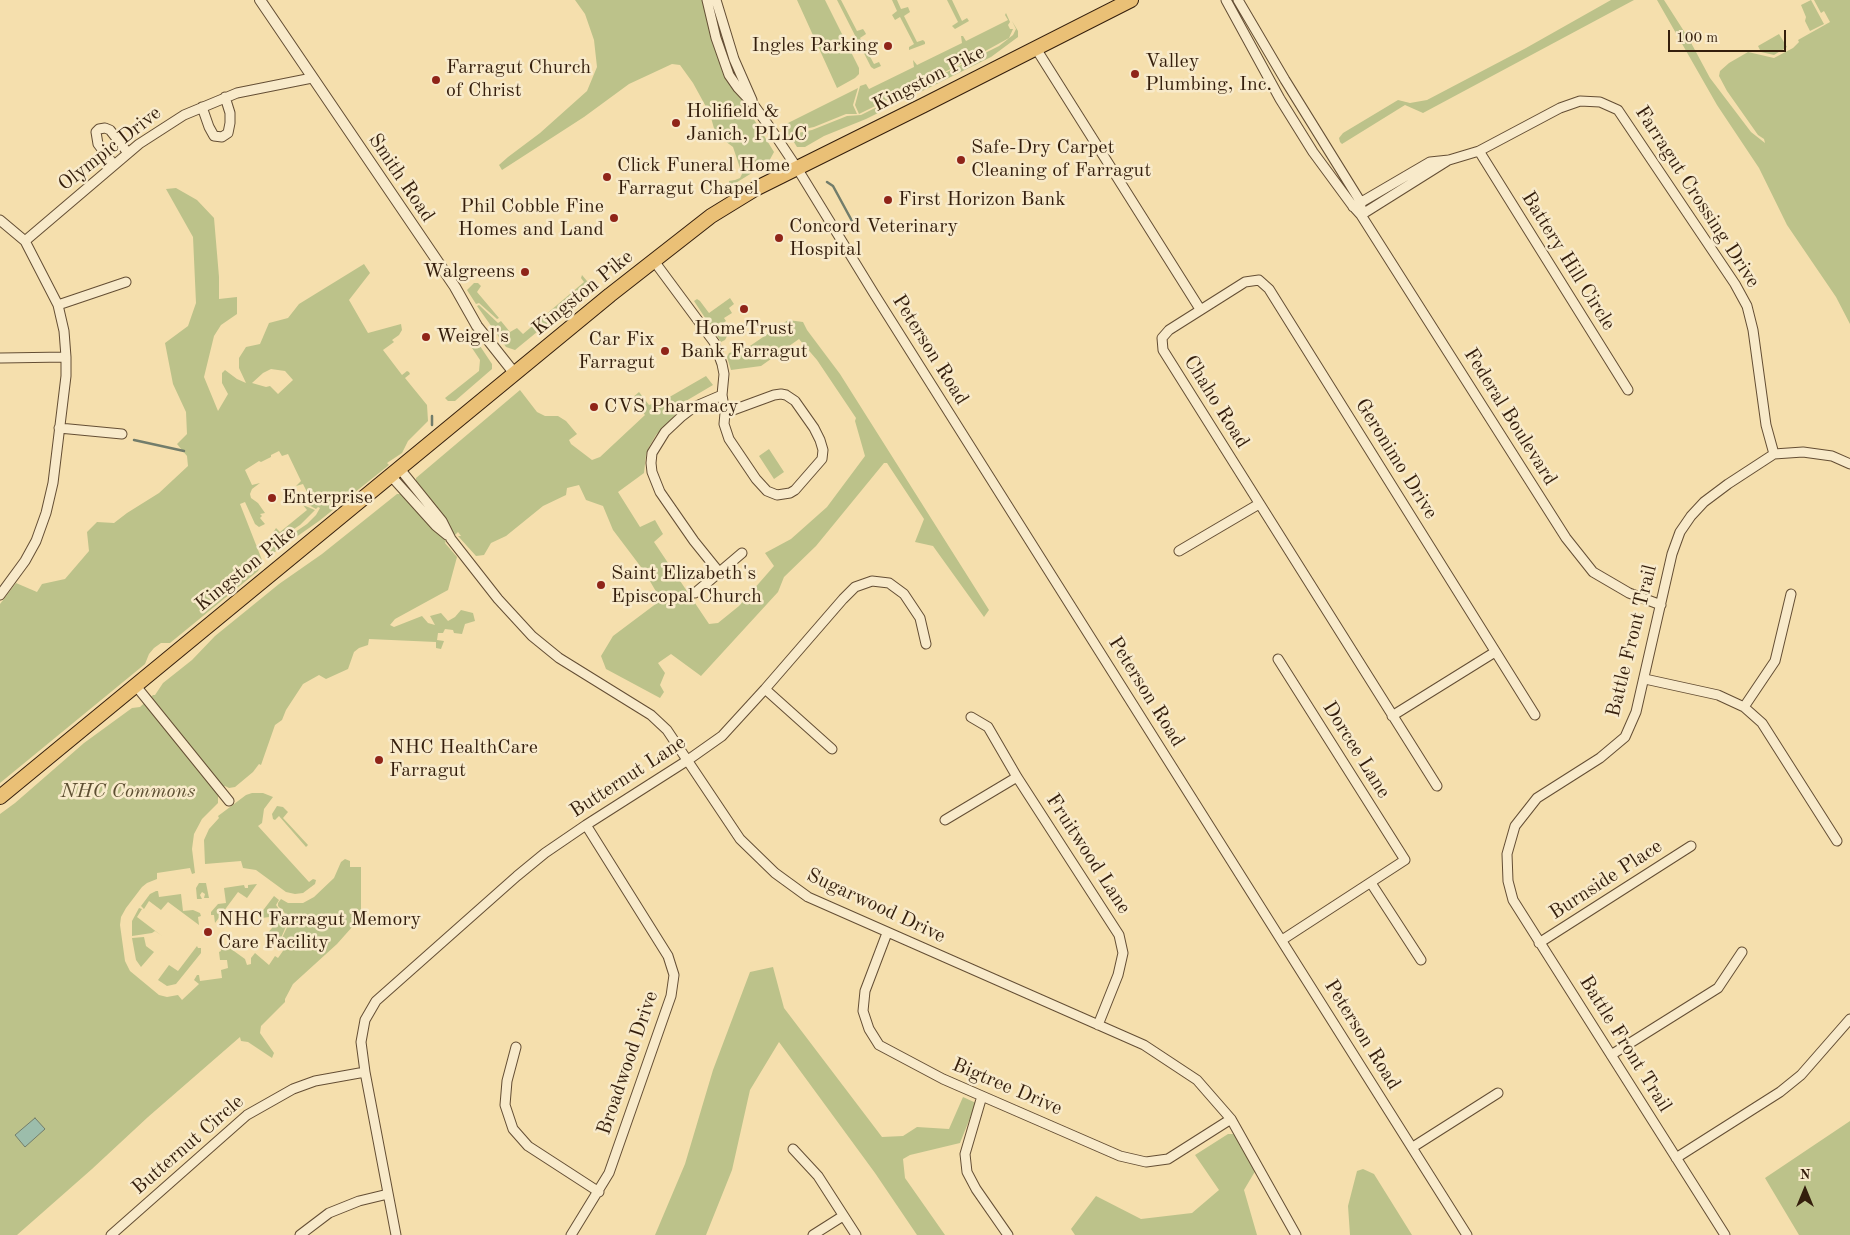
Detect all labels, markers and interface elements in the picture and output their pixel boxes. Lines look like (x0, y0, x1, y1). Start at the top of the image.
scale bar (1670, 20, 1788, 52)
text: 100 m (1676, 31, 1718, 46)
place label: Ingles Parking (751, 34, 878, 58)
street label: Kingston Pike (869, 40, 989, 118)
marker: Ingles Parking (882, 40, 894, 52)
place label: Valley Plumbing, Inc. (1145, 50, 1272, 97)
place label: Farragut Church of Christ (446, 56, 591, 103)
marker: Valley Plumbing, Inc. (1129, 68, 1141, 80)
marker: Farragut Church of Christ (430, 74, 442, 86)
place label: Holifield & Janich, PLLC (686, 100, 807, 147)
street label: Olympic Drive (54, 101, 166, 197)
street label: Farragut Crossing Drive (1629, 102, 1765, 292)
marker: Holifield & Janich, PLLC (670, 117, 682, 129)
street label: Smith Road (363, 129, 439, 227)
place label: Safe-Dry Carpet Cleaning of Farragut (971, 136, 1151, 183)
place label: Click Funeral Home Farragut Chapel (617, 154, 790, 201)
marker: Safe-Dry Carpet Cleaning of Farragut (955, 154, 967, 166)
marker: Click Funeral Home Farragut Chapel (601, 171, 613, 183)
street label: Battery Hill Circle (1516, 187, 1620, 335)
place label: First Horizon Bank (898, 188, 1066, 212)
marker: First Horizon Bank (882, 194, 894, 206)
place label: Phil Cobble Fine Homes and Land (458, 195, 604, 242)
marker: Phil Cobble Fine Homes and Land (608, 212, 620, 224)
place label: Concord Veterinary Hospital (789, 215, 958, 262)
marker: Concord Veterinary Hospital (773, 232, 785, 244)
street label: Kingston Pike (528, 245, 638, 341)
place label: Walgreens (423, 260, 515, 284)
marker: Walgreens (519, 266, 531, 278)
street label: Peterson Road (887, 290, 973, 410)
marker: HomeTrust Bank Farragut (738, 303, 750, 315)
place label: HomeTrust Bank Farragut (680, 317, 808, 364)
place label: Weigel's (436, 325, 509, 349)
place label: Car Fix Farragut (578, 328, 655, 375)
marker: Weigel's (420, 331, 432, 343)
street label: Federal Boulevard (1458, 344, 1562, 490)
marker: Car Fix Farragut (659, 345, 671, 357)
street label: Chaho Road (1178, 351, 1254, 453)
street label: Geronimo Drive (1349, 394, 1443, 524)
place label: CVS Pharmacy (604, 395, 738, 419)
marker: CVS Pharmacy (588, 401, 600, 413)
place label: Enterprise (282, 486, 373, 510)
marker: Enterprise (266, 492, 278, 504)
street label: Kingston Pike (191, 521, 301, 617)
place label: Saint Elizabeth's Episcopal Church (611, 562, 762, 609)
street label: Battle Front Trail (1601, 562, 1663, 720)
marker: Saint Elizabeth's Episcopal Church (595, 579, 607, 591)
street label: Peterson Road (1103, 632, 1189, 752)
street label: Dorcee Lane (1317, 697, 1395, 803)
street label: Butternut Lane (566, 731, 690, 823)
place label: NHC HealthCare Farragut (389, 736, 538, 783)
marker: NHC HealthCare Farragut (373, 754, 385, 766)
park label: NHC Commons (61, 780, 195, 804)
street label: Fruitwood Lane (1040, 789, 1136, 919)
street label: Burnside Place (1545, 835, 1667, 925)
street label: Sugarwood Drive (803, 863, 949, 949)
place label: NHC Farragut Memory Care Facility (218, 908, 421, 955)
marker: NHC Farragut Memory Care Facility (202, 926, 214, 938)
street label: Battle Front Trail (1573, 971, 1677, 1117)
street label: Peterson Road (1319, 975, 1405, 1095)
street label: Broadwood Drive (592, 988, 664, 1138)
street label: Bigtree Drive (948, 1053, 1066, 1121)
street label: Butternut Circle (127, 1090, 249, 1200)
north arrow (1780, 1165, 1830, 1215)
text: N (1800, 1168, 1810, 1182)

